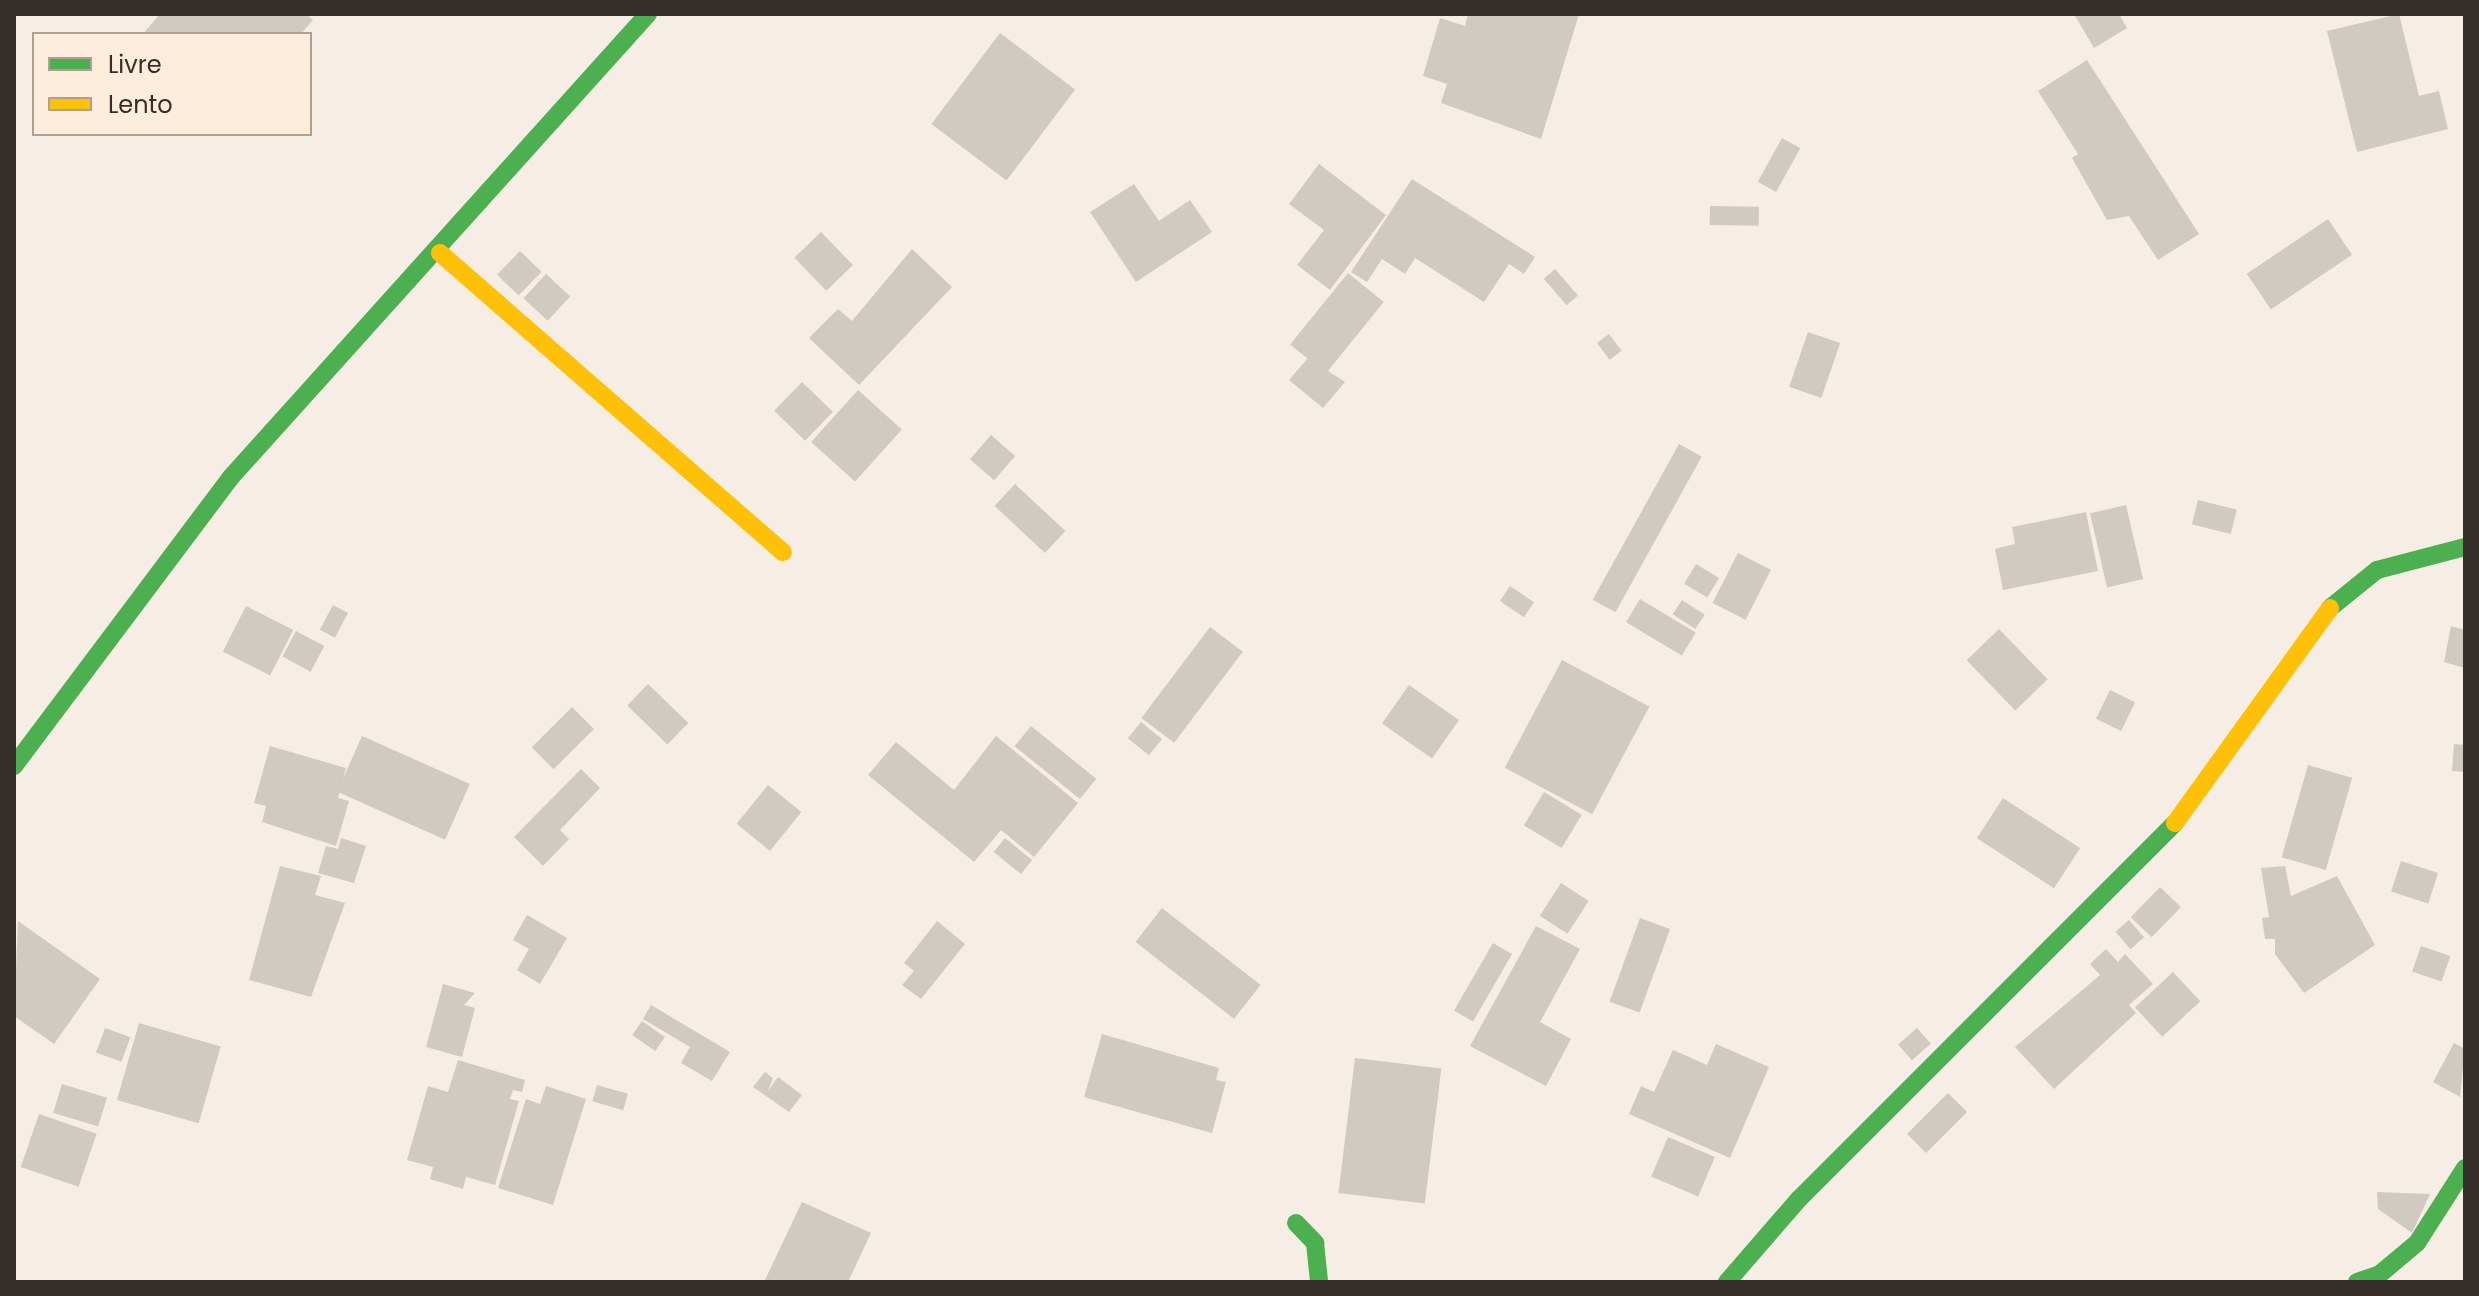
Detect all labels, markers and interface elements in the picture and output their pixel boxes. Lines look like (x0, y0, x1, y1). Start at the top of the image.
legend (32, 32, 312, 136)
text: Livre (108, 48, 162, 81)
text: Lento (108, 88, 173, 121)

